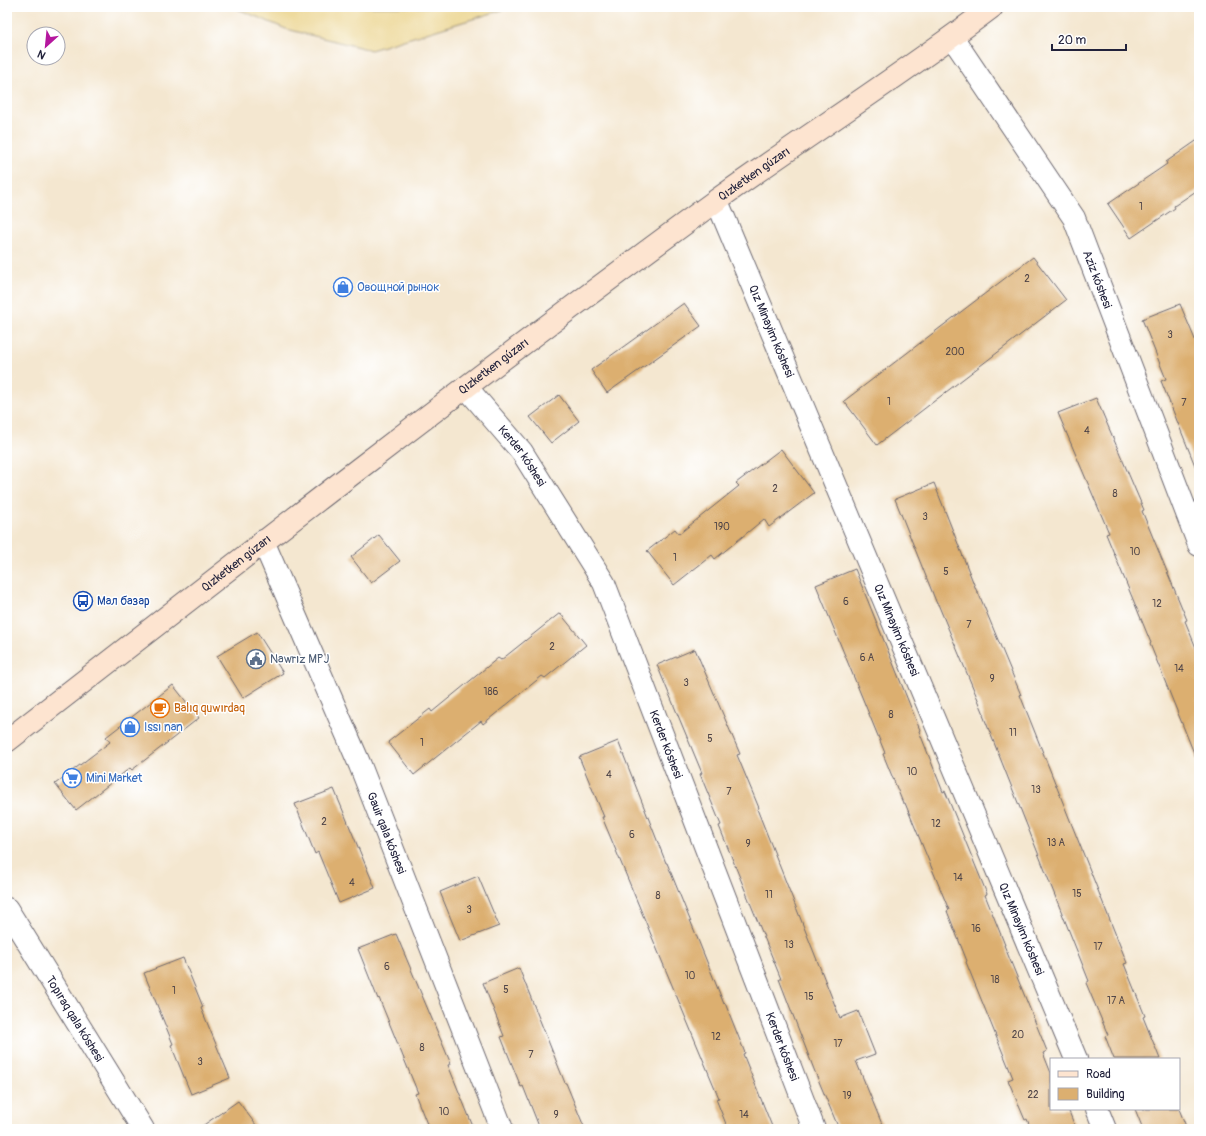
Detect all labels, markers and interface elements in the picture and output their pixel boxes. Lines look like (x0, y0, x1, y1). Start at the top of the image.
north arrow (26, 26, 66, 66)
scale bar (1052, 26, 1126, 52)
text: 20 m (1058, 33, 1087, 48)
text: N (35, 47, 48, 62)
street label: Qızketken gúzarı (715, 144, 793, 205)
house number: 1 (1139, 201, 1143, 213)
street label: Aziz kóshesi (1079, 248, 1115, 311)
house number: 2 (1024, 273, 1030, 285)
shop icon: Овощной рынок (332, 276, 354, 298)
place label: Овощной рынок (357, 280, 439, 295)
street label: Qız Minayim kóshesi (745, 283, 797, 380)
house number: 3 (1167, 329, 1173, 341)
street label: Qızketken gúzarı (456, 335, 532, 398)
house number: 200 (945, 346, 965, 358)
house number: 1 (887, 396, 891, 408)
house number: 7 (1181, 397, 1187, 409)
street label: Kerder kóshesi (494, 423, 549, 490)
house number: 4 (1084, 425, 1090, 437)
house number: 2 (772, 483, 778, 495)
house number: 8 (1112, 488, 1118, 500)
house number: 3 (922, 511, 928, 523)
house number: 190 (714, 521, 730, 533)
street label: Qızketken gúzarı (198, 532, 274, 595)
house number: 10 (1130, 546, 1141, 558)
house number: 1 (673, 552, 677, 564)
house number: 5 (943, 566, 949, 578)
street label: Qız Minayim kóshesi (870, 582, 922, 679)
bus stop icon: Мал базар (72, 590, 94, 612)
place label: Мал базар (97, 594, 150, 609)
house number: 6 (843, 596, 849, 608)
house number: 12 (1152, 598, 1162, 610)
house number: 7 (966, 619, 972, 631)
house number: 2 (549, 641, 555, 653)
public building icon: Nawrız MPJ (245, 648, 267, 670)
place label: Nawrız MPJ (270, 652, 329, 667)
house number: 6 А (860, 652, 875, 664)
house number: 14 (1174, 663, 1184, 675)
house number: 9 (989, 673, 995, 685)
house number: 3 (683, 677, 689, 689)
house number: 186 (484, 686, 499, 698)
cafe icon: Balıq quwırdaq (149, 697, 171, 719)
place label: Balıq quwırdaq (174, 701, 245, 716)
street label: Kerder kóshesi (646, 708, 685, 781)
house number: 8 (888, 709, 894, 721)
shop icon: Issı nan (119, 716, 141, 738)
place label: Issı nan (144, 720, 183, 735)
house number: 11 (1009, 727, 1017, 739)
house number: 5 (707, 733, 713, 745)
house number: 1 (420, 737, 424, 749)
house number: 10 (907, 766, 918, 778)
supermarket icon: Mini Market (61, 767, 83, 789)
house number: 4 (606, 769, 612, 781)
place label: Mini Market (86, 771, 143, 786)
house number: 13 (1031, 784, 1041, 796)
house number: 7 (726, 786, 732, 798)
street label: Gauir qala kóshesi (363, 790, 409, 876)
house number: 2 (321, 816, 327, 828)
house number: 12 (931, 818, 941, 830)
house number: 6 (629, 829, 635, 841)
house number: 13 А (1047, 837, 1066, 849)
house number: 9 (745, 838, 751, 850)
house number: 14 (953, 872, 963, 884)
house number: 4 (349, 877, 355, 889)
street label: Qız Minayim kóshesi (995, 881, 1047, 978)
house number: 15 (1072, 888, 1082, 900)
house number: 11 (765, 889, 773, 901)
house number: 8 (655, 890, 661, 902)
house number: 3 (466, 904, 472, 916)
house number: 16 (971, 923, 981, 935)
house number: 13 (784, 939, 794, 951)
house number: 17 (1093, 941, 1103, 953)
house number: 6 (384, 961, 390, 973)
house number: 10 (685, 970, 696, 982)
street label: Topıraq qala kóshesi (42, 973, 107, 1065)
house number: 18 (991, 974, 999, 986)
house number: 5 (503, 984, 509, 996)
house number: 1 (172, 985, 176, 997)
house number: 15 (804, 991, 814, 1003)
house number: 17 А (1107, 995, 1125, 1007)
street label: Kerder kóshesi (762, 1010, 802, 1083)
house number: 20 (1012, 1029, 1024, 1041)
house number: 12 (711, 1031, 721, 1043)
house number: 17 (833, 1038, 843, 1050)
house number: 8 (419, 1042, 425, 1054)
house number: 7 (528, 1049, 534, 1061)
house number: 3 (197, 1056, 203, 1068)
legend (1050, 1058, 1180, 1110)
text: Road (1086, 1067, 1111, 1082)
text: Building (1086, 1087, 1125, 1102)
house number: 22 (1027, 1089, 1039, 1101)
house number: 19 (842, 1090, 852, 1102)
house number: 10 (439, 1106, 450, 1118)
house number: 9 (553, 1109, 559, 1121)
house number: 14 (739, 1109, 749, 1121)

